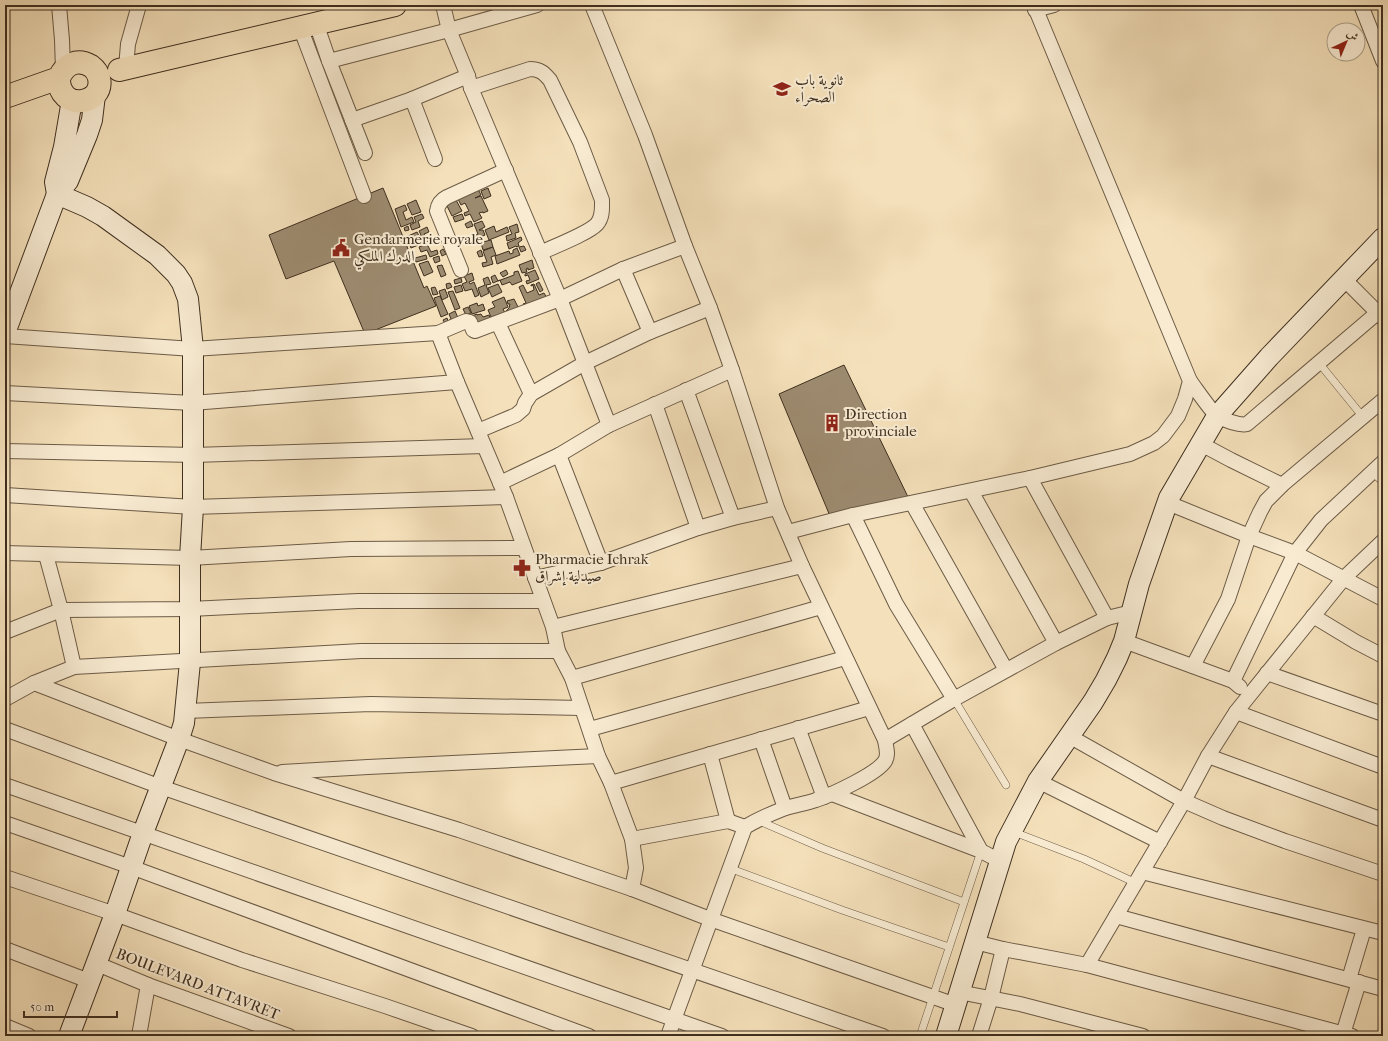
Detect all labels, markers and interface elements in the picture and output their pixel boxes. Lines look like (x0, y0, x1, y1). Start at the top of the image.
north arrow (1326, 22, 1366, 62)
text: ش (1344, 27, 1361, 44)
place label: ثانوية باب الصحراء (795, 71, 843, 107)
school or university icon: ثانوية باب الصحراء (772, 79, 792, 99)
place label: Gendarmerie royale الدرك الملكي (354, 230, 484, 270)
public building icon: Gendarmerie royale الدرك الملكي (331, 238, 351, 258)
place label: Direction provinciale (844, 405, 917, 440)
building icon: Direction provinciale (822, 413, 842, 433)
place label: Pharmacie Ichrak صيدلية إشراق (535, 550, 649, 586)
pharmacy icon: Pharmacie Ichrak صيدلية إشراق (512, 558, 532, 578)
street label: BOULEVARD ATTAVRET (114, 944, 283, 1024)
scale bar (24, 993, 117, 1019)
text: 50 m (30, 1000, 54, 1014)

